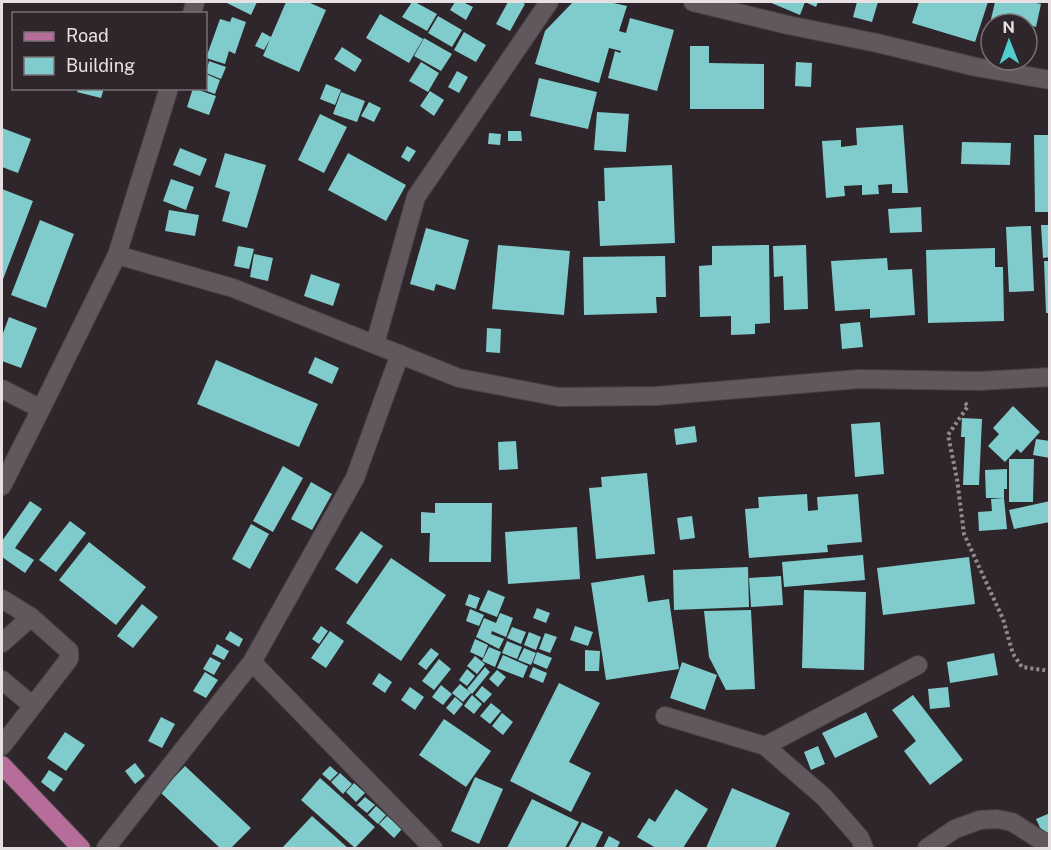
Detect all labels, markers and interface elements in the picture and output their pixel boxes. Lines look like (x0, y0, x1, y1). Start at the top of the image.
legend (12, 12, 207, 90)
north arrow (979, 12, 1039, 72)
text: N (1002, 18, 1015, 37)
text: Road (66, 25, 109, 46)
text: Building (66, 55, 135, 76)

